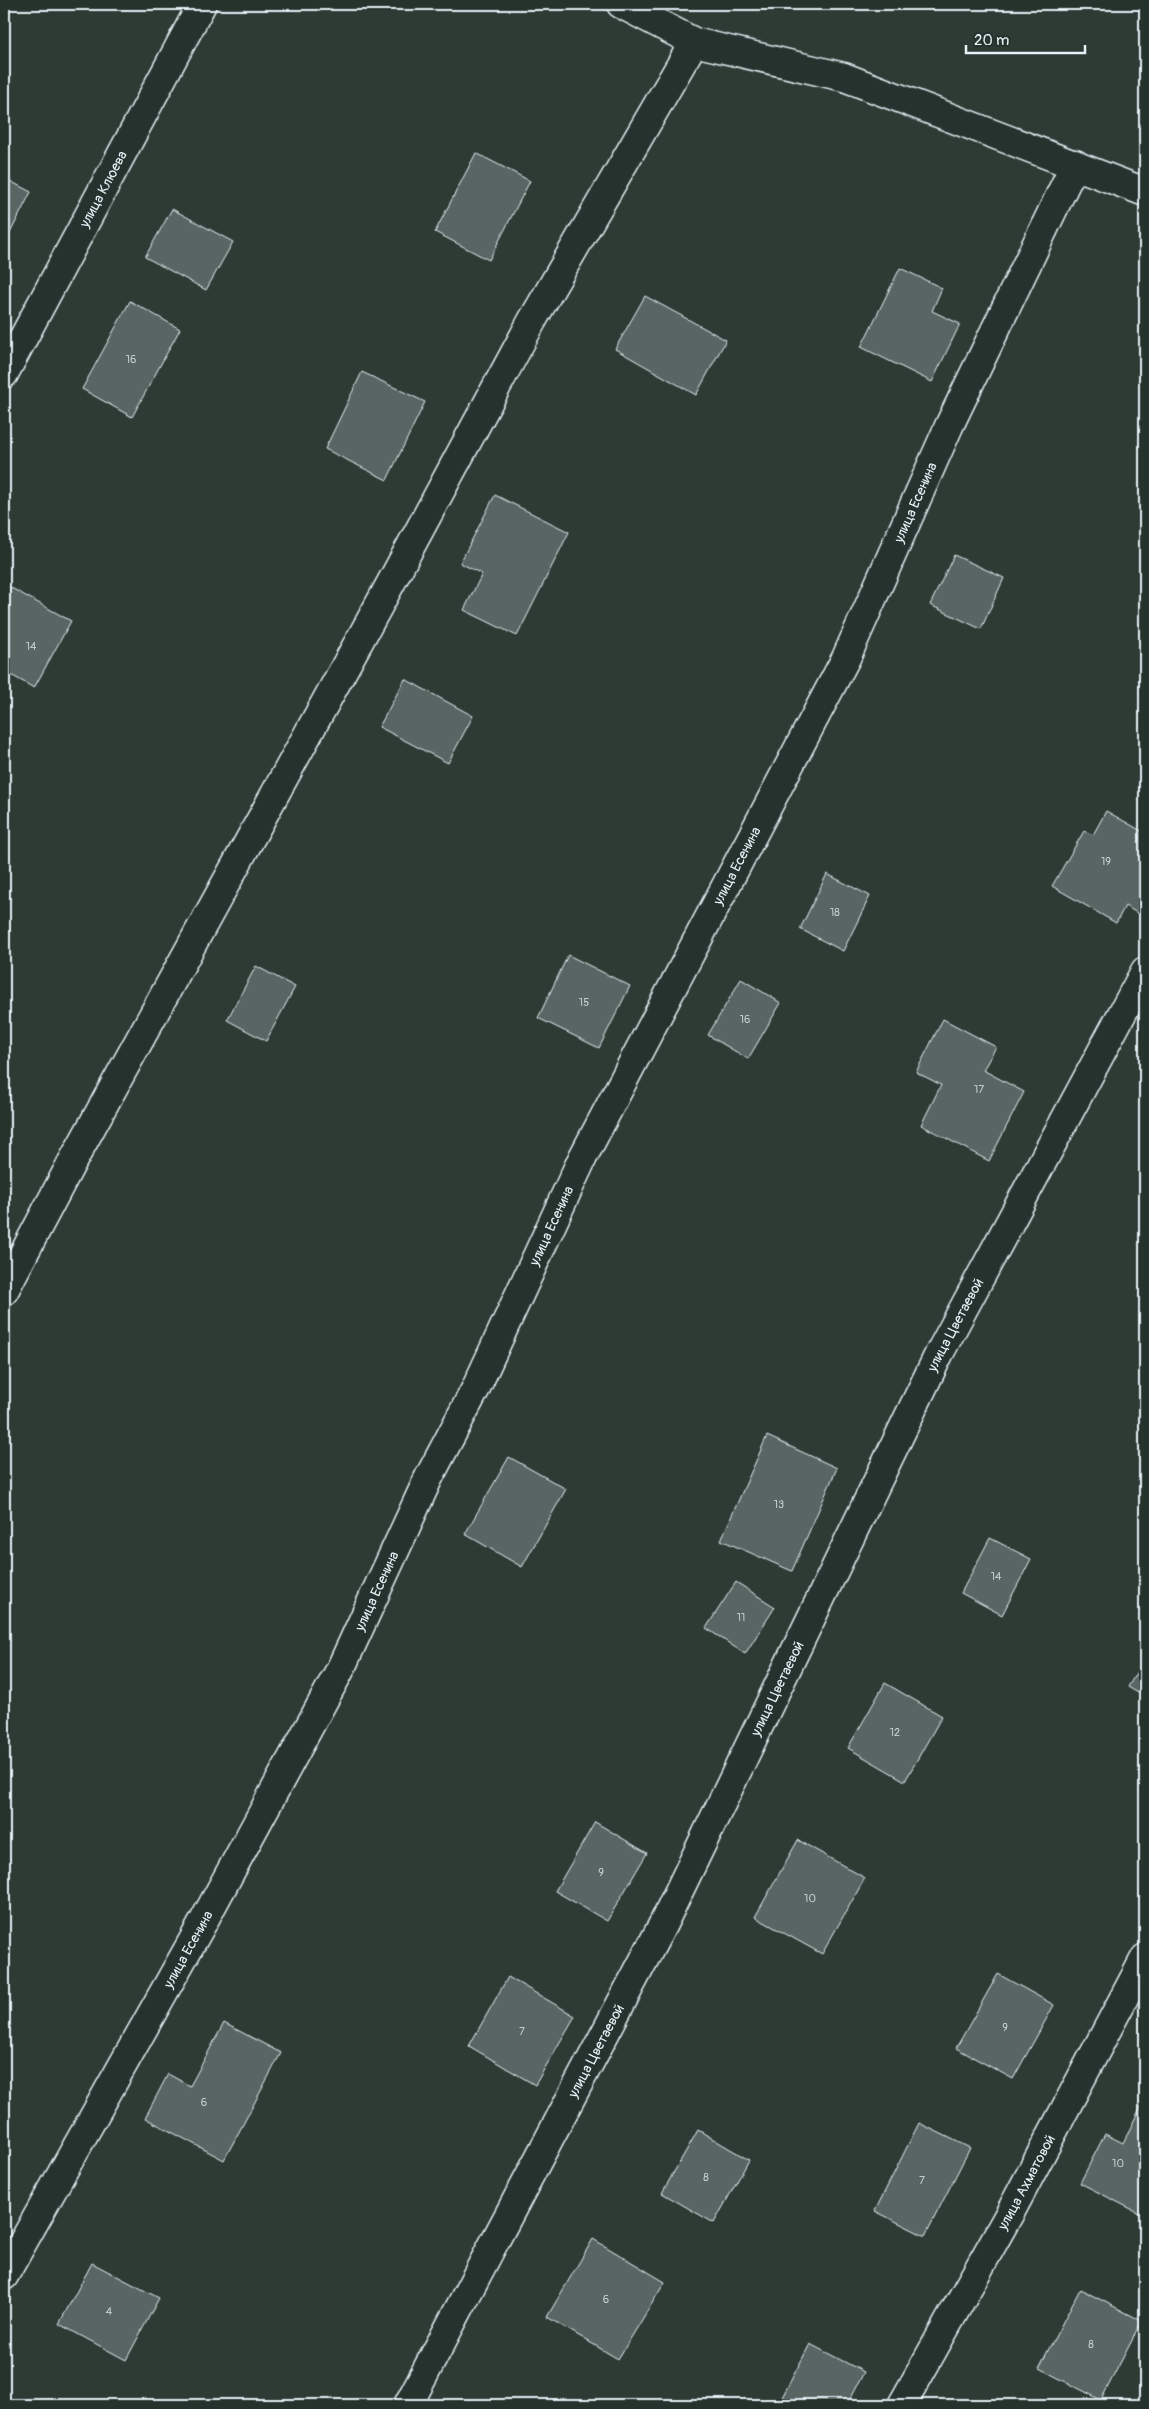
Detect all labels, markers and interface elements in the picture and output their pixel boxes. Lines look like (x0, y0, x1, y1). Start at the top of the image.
scale bar (966, 22, 1085, 54)
text: 20 m (974, 31, 1009, 50)
street label: улица Клюева (75, 148, 131, 231)
house number: 16 (126, 353, 136, 366)
street label: улица Есенина (889, 460, 940, 546)
house number: 14 (26, 640, 37, 653)
street label: улица Есенина (709, 824, 764, 909)
house number: 19 (1101, 855, 1111, 868)
house number: 18 (830, 906, 840, 919)
house number: 15 (579, 996, 589, 1009)
house number: 16 (740, 1013, 750, 1026)
house number: 17 (974, 1083, 984, 1096)
street label: улица Есенина (525, 1183, 577, 1269)
street label: улица Цветаевой (923, 1275, 987, 1375)
house number: 13 (774, 1498, 784, 1511)
street label: улица Есенина (350, 1548, 402, 1634)
house number: 14 (991, 1570, 1002, 1583)
house number: 11 (737, 1611, 745, 1624)
street label: улица Цветаевой (746, 1638, 807, 1740)
house number: 12 (890, 1726, 900, 1739)
house number: 9 (598, 1866, 604, 1879)
house number: 10 (804, 1892, 816, 1905)
street label: улица Есенина (159, 1908, 216, 1992)
street label: улица Цветаевой (564, 2001, 628, 2101)
house number: 9 (1002, 2021, 1008, 2034)
house number: 7 (519, 2025, 525, 2038)
house number: 6 (201, 2096, 207, 2109)
street label: улица Ахматовой (993, 2132, 1058, 2234)
house number: 10 (1112, 2157, 1124, 2170)
house number: 8 (703, 2171, 709, 2184)
house number: 7 (919, 2174, 925, 2187)
house number: 6 (603, 2293, 609, 2306)
house number: 4 (106, 2305, 113, 2318)
house number: 8 (1088, 2338, 1094, 2351)

